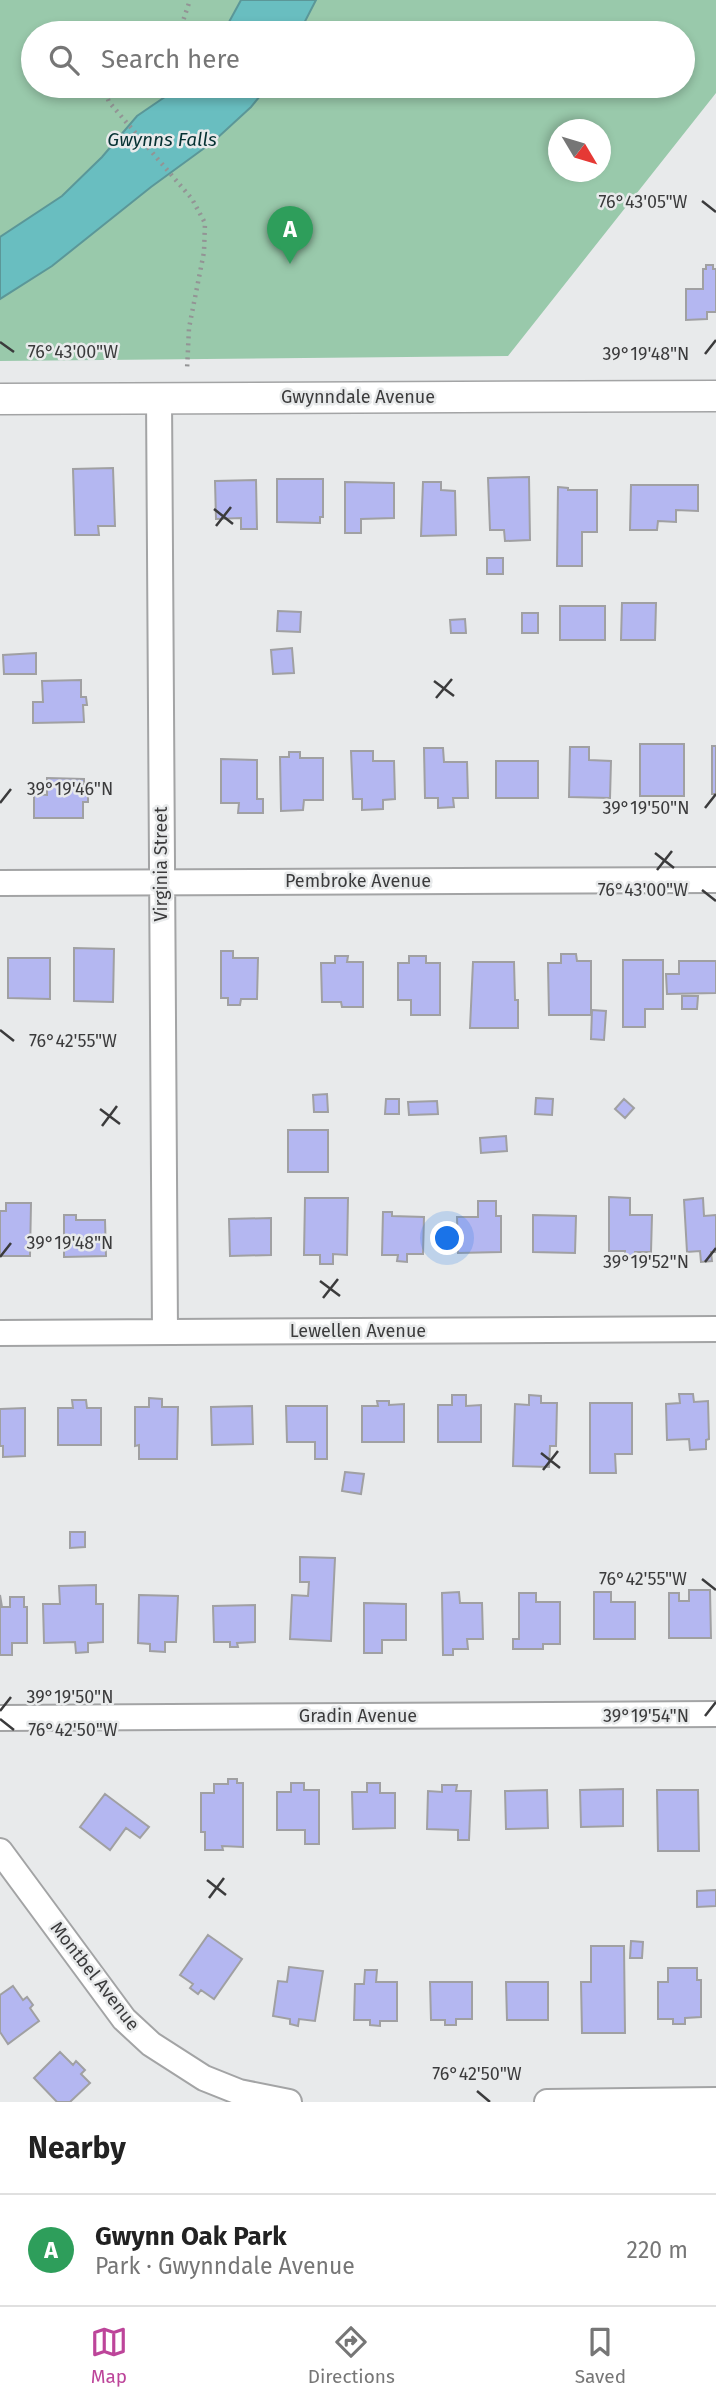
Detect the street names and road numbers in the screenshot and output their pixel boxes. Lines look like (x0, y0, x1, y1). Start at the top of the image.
street label: Gwynndale Avenue (281, 386, 435, 408)
street label: Virginia Street (150, 806, 172, 922)
street label: Pembroke Avenue (285, 870, 431, 892)
street label: Lewellen Avenue (290, 1320, 426, 1342)
street label: Gradin Avenue (299, 1705, 417, 1727)
street label: Montbel Avenue (46, 1917, 144, 2035)

